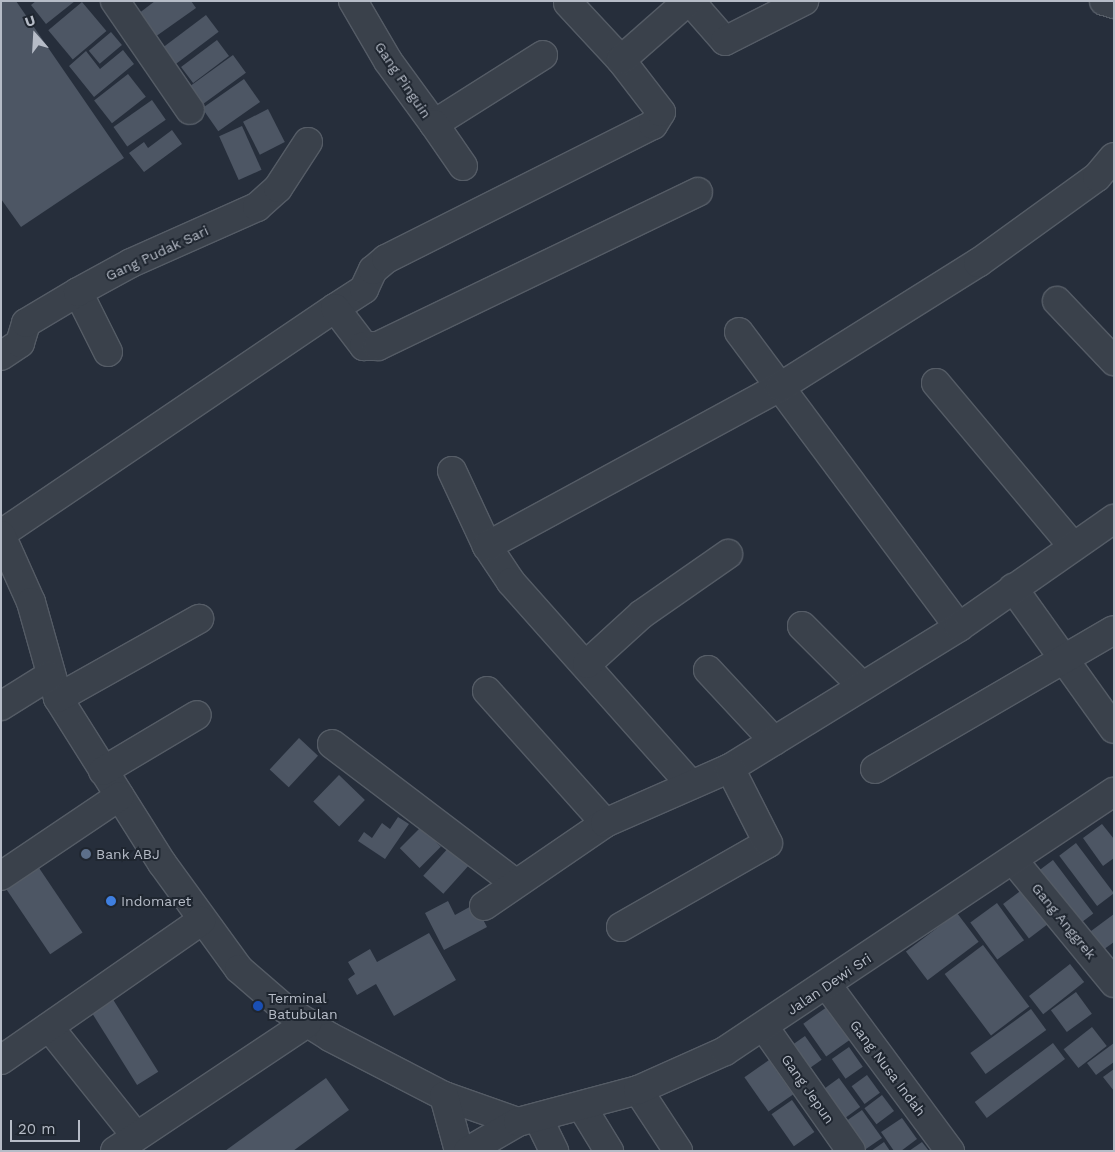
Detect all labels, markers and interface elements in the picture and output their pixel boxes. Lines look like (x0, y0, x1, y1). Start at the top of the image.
north arrow (10, 10, 60, 60)
text: U (23, 12, 37, 30)
street label: Gang Pinguin (371, 39, 435, 121)
street label: Gang Pudak Sari (103, 222, 211, 284)
place label: Bank ABJ (96, 846, 161, 862)
marker: Bank ABJ (80, 848, 92, 860)
street label: Gang Anggrek (1028, 879, 1100, 963)
place label: Indomaret (121, 893, 191, 909)
marker: Indomaret (105, 895, 117, 907)
street label: Jalan Dewi Sri (784, 950, 874, 1018)
place label: Terminal Batubulan (268, 990, 338, 1022)
marker: Terminal Batubulan (252, 1000, 264, 1012)
street label: Gang Nusa Indah (846, 1017, 930, 1119)
street label: Gang Jepun (778, 1051, 838, 1127)
scale bar (12, 1110, 82, 1142)
text: 20 m (18, 1120, 56, 1138)

